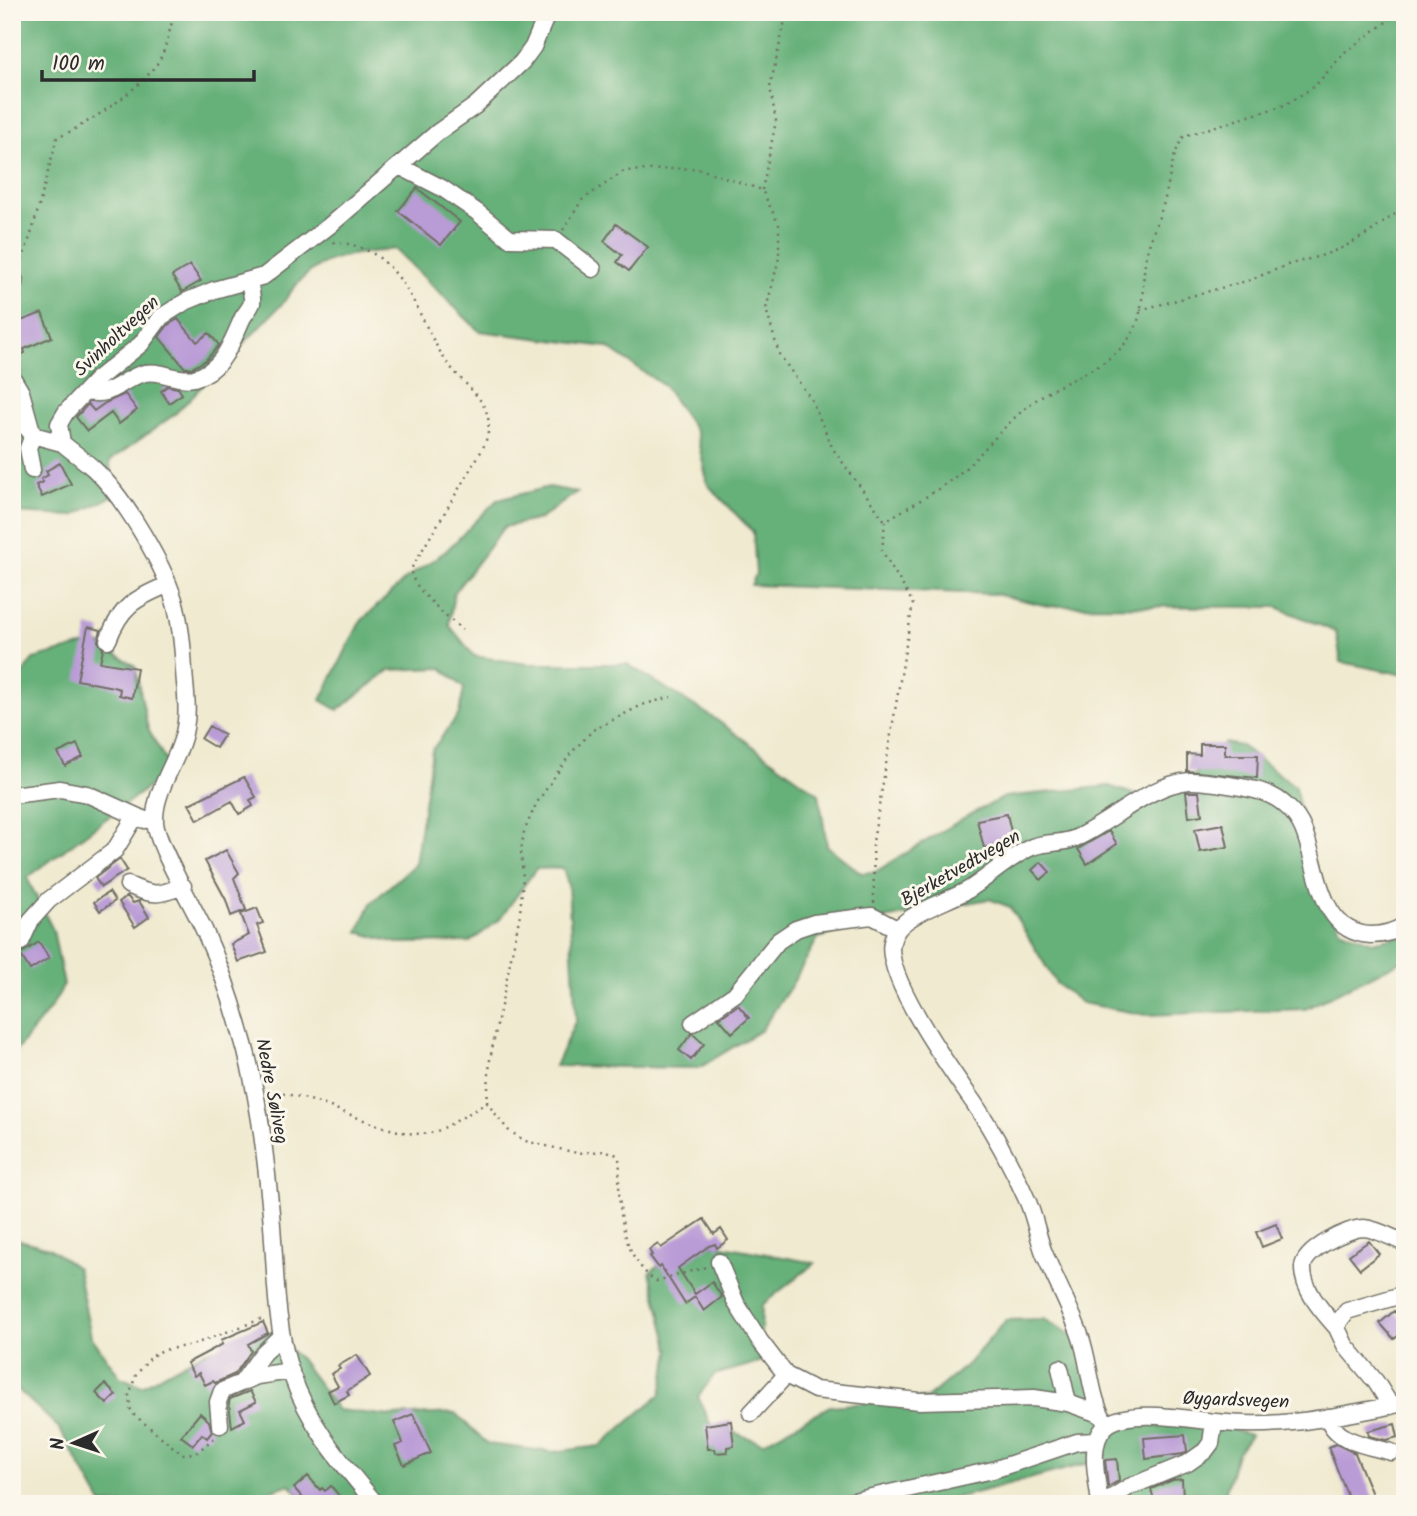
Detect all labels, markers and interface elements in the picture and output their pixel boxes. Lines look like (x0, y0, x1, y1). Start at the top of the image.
scale bar (42, 38, 254, 82)
text: 100 m (52, 48, 105, 81)
street label: Svinholtvegen (68, 289, 167, 384)
street label: Bjerketvedtvegen (895, 822, 1027, 915)
street label: Nedre Søliveg (246, 1036, 296, 1147)
street label: Øygardsvegen (1182, 1384, 1290, 1418)
north arrow (38, 1408, 108, 1478)
text: N (44, 1437, 74, 1451)

